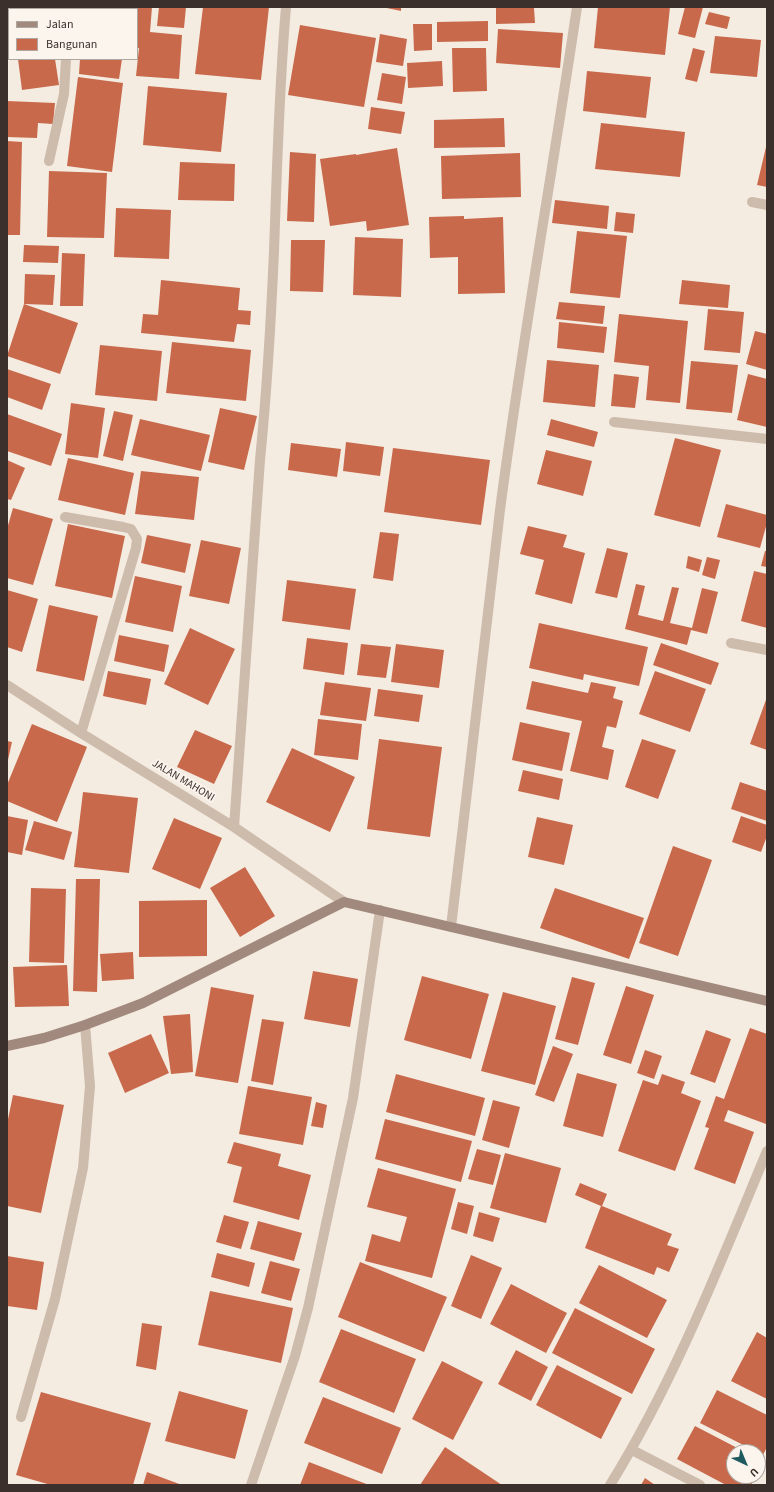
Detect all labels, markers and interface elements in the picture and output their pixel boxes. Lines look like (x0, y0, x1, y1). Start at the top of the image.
legend (8, 8, 138, 60)
text: Jalan (46, 16, 73, 33)
text: Bangunan (46, 36, 97, 53)
street label: JALAN MAHONI (149, 757, 217, 805)
north arrow (726, 1444, 766, 1484)
text: U (746, 1464, 762, 1480)

